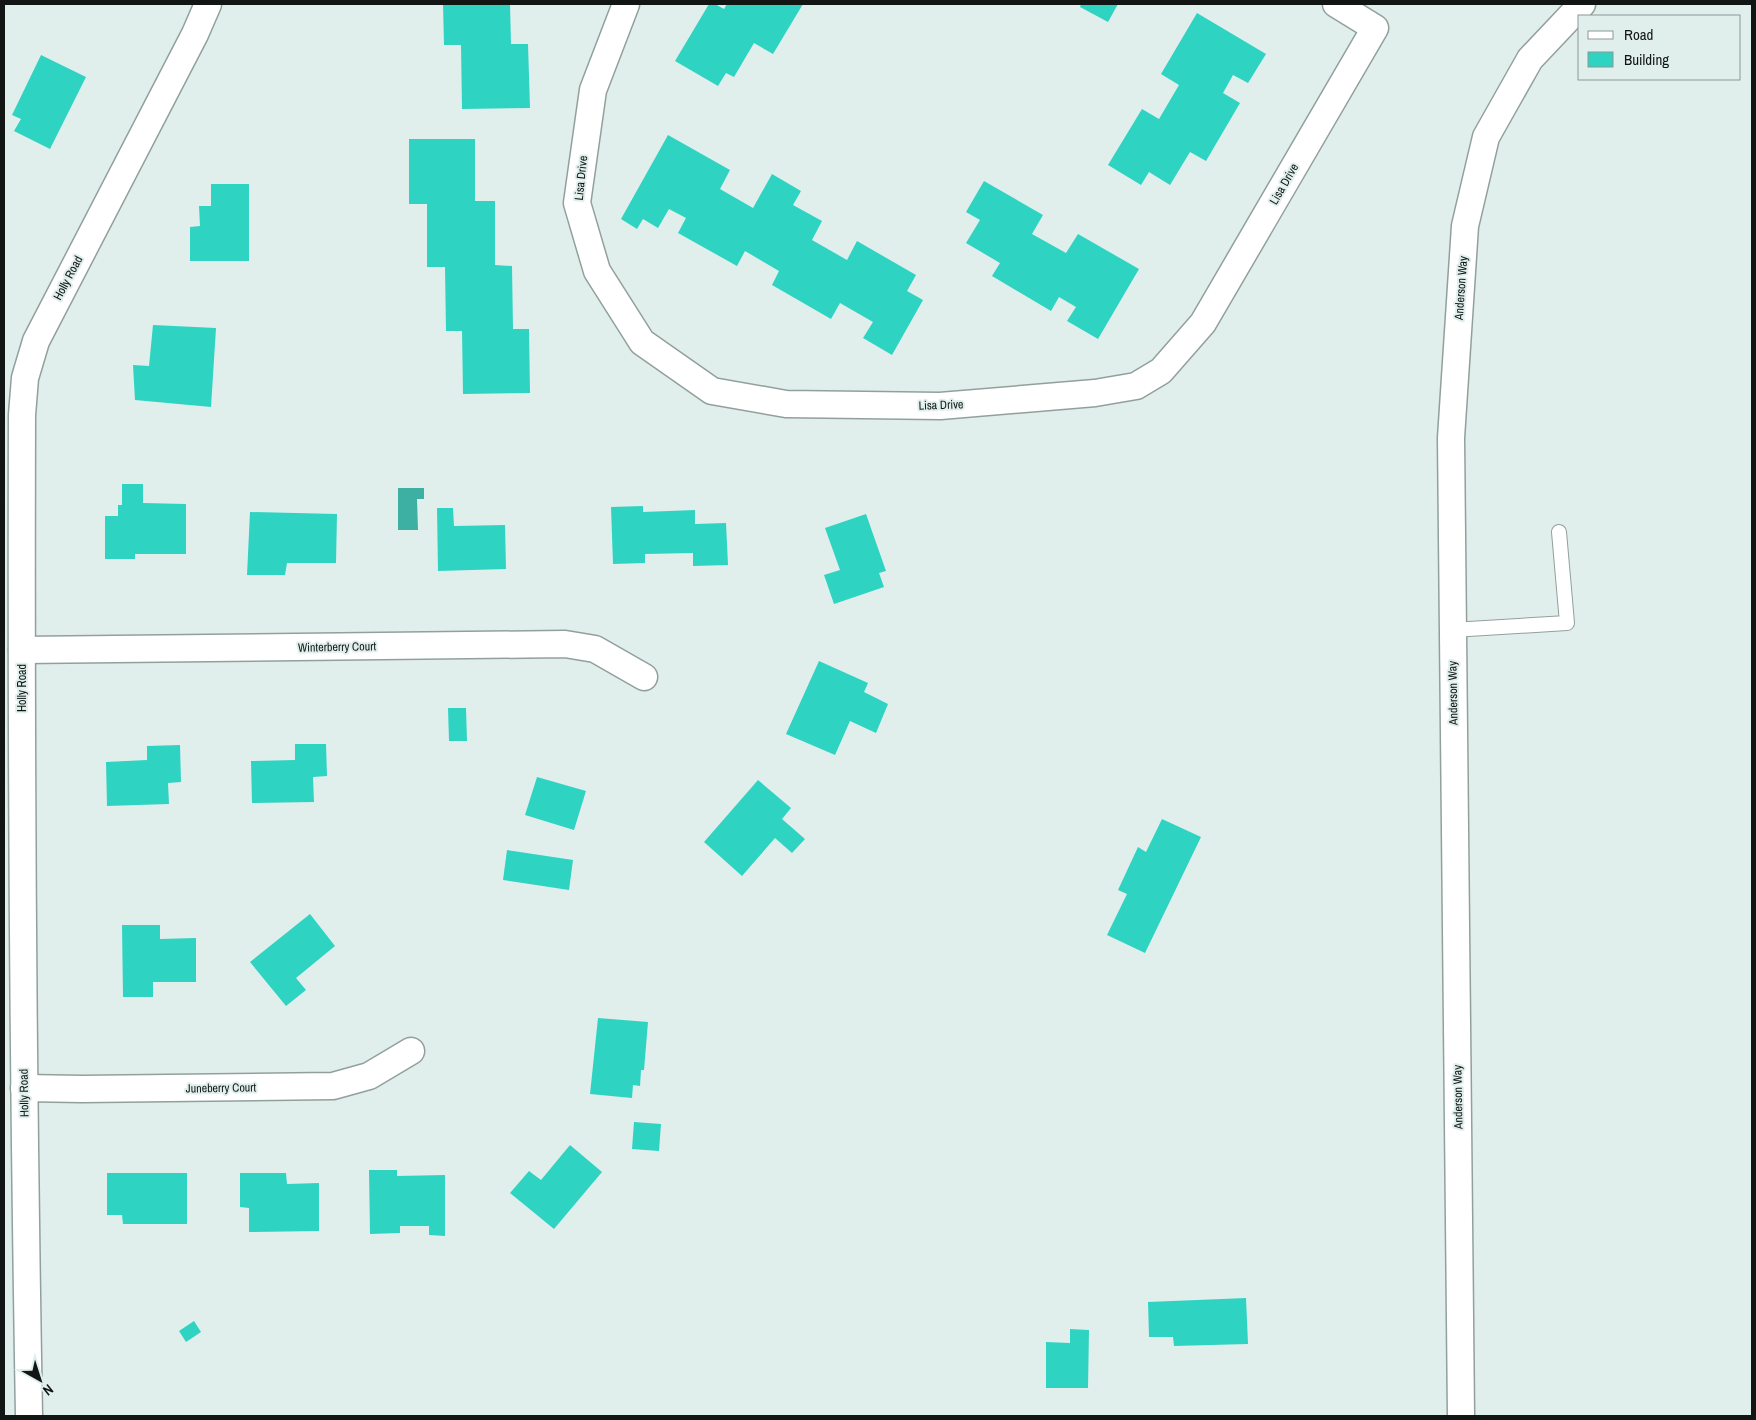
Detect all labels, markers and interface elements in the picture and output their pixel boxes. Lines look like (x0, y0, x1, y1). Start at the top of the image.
legend (1578, 15, 1741, 80)
text: Road (1624, 24, 1653, 45)
text: Building (1624, 49, 1669, 70)
street label: Lisa Drive (571, 155, 591, 201)
street label: Lisa Drive (1266, 161, 1302, 207)
street label: Holly Road (50, 253, 86, 303)
street label: Anderson Way (1451, 255, 1471, 322)
street label: Lisa Drive (918, 396, 964, 414)
street label: Winterberry Court (298, 638, 376, 656)
street label: Anderson Way (1444, 661, 1462, 726)
street label: Holly Road (14, 664, 30, 712)
street label: Anderson Way (1449, 1065, 1467, 1130)
street label: Holly Road (16, 1069, 32, 1117)
street label: Juneberry Court (186, 1079, 257, 1097)
north arrow (15, 1355, 65, 1405)
text: N (39, 1380, 57, 1400)

